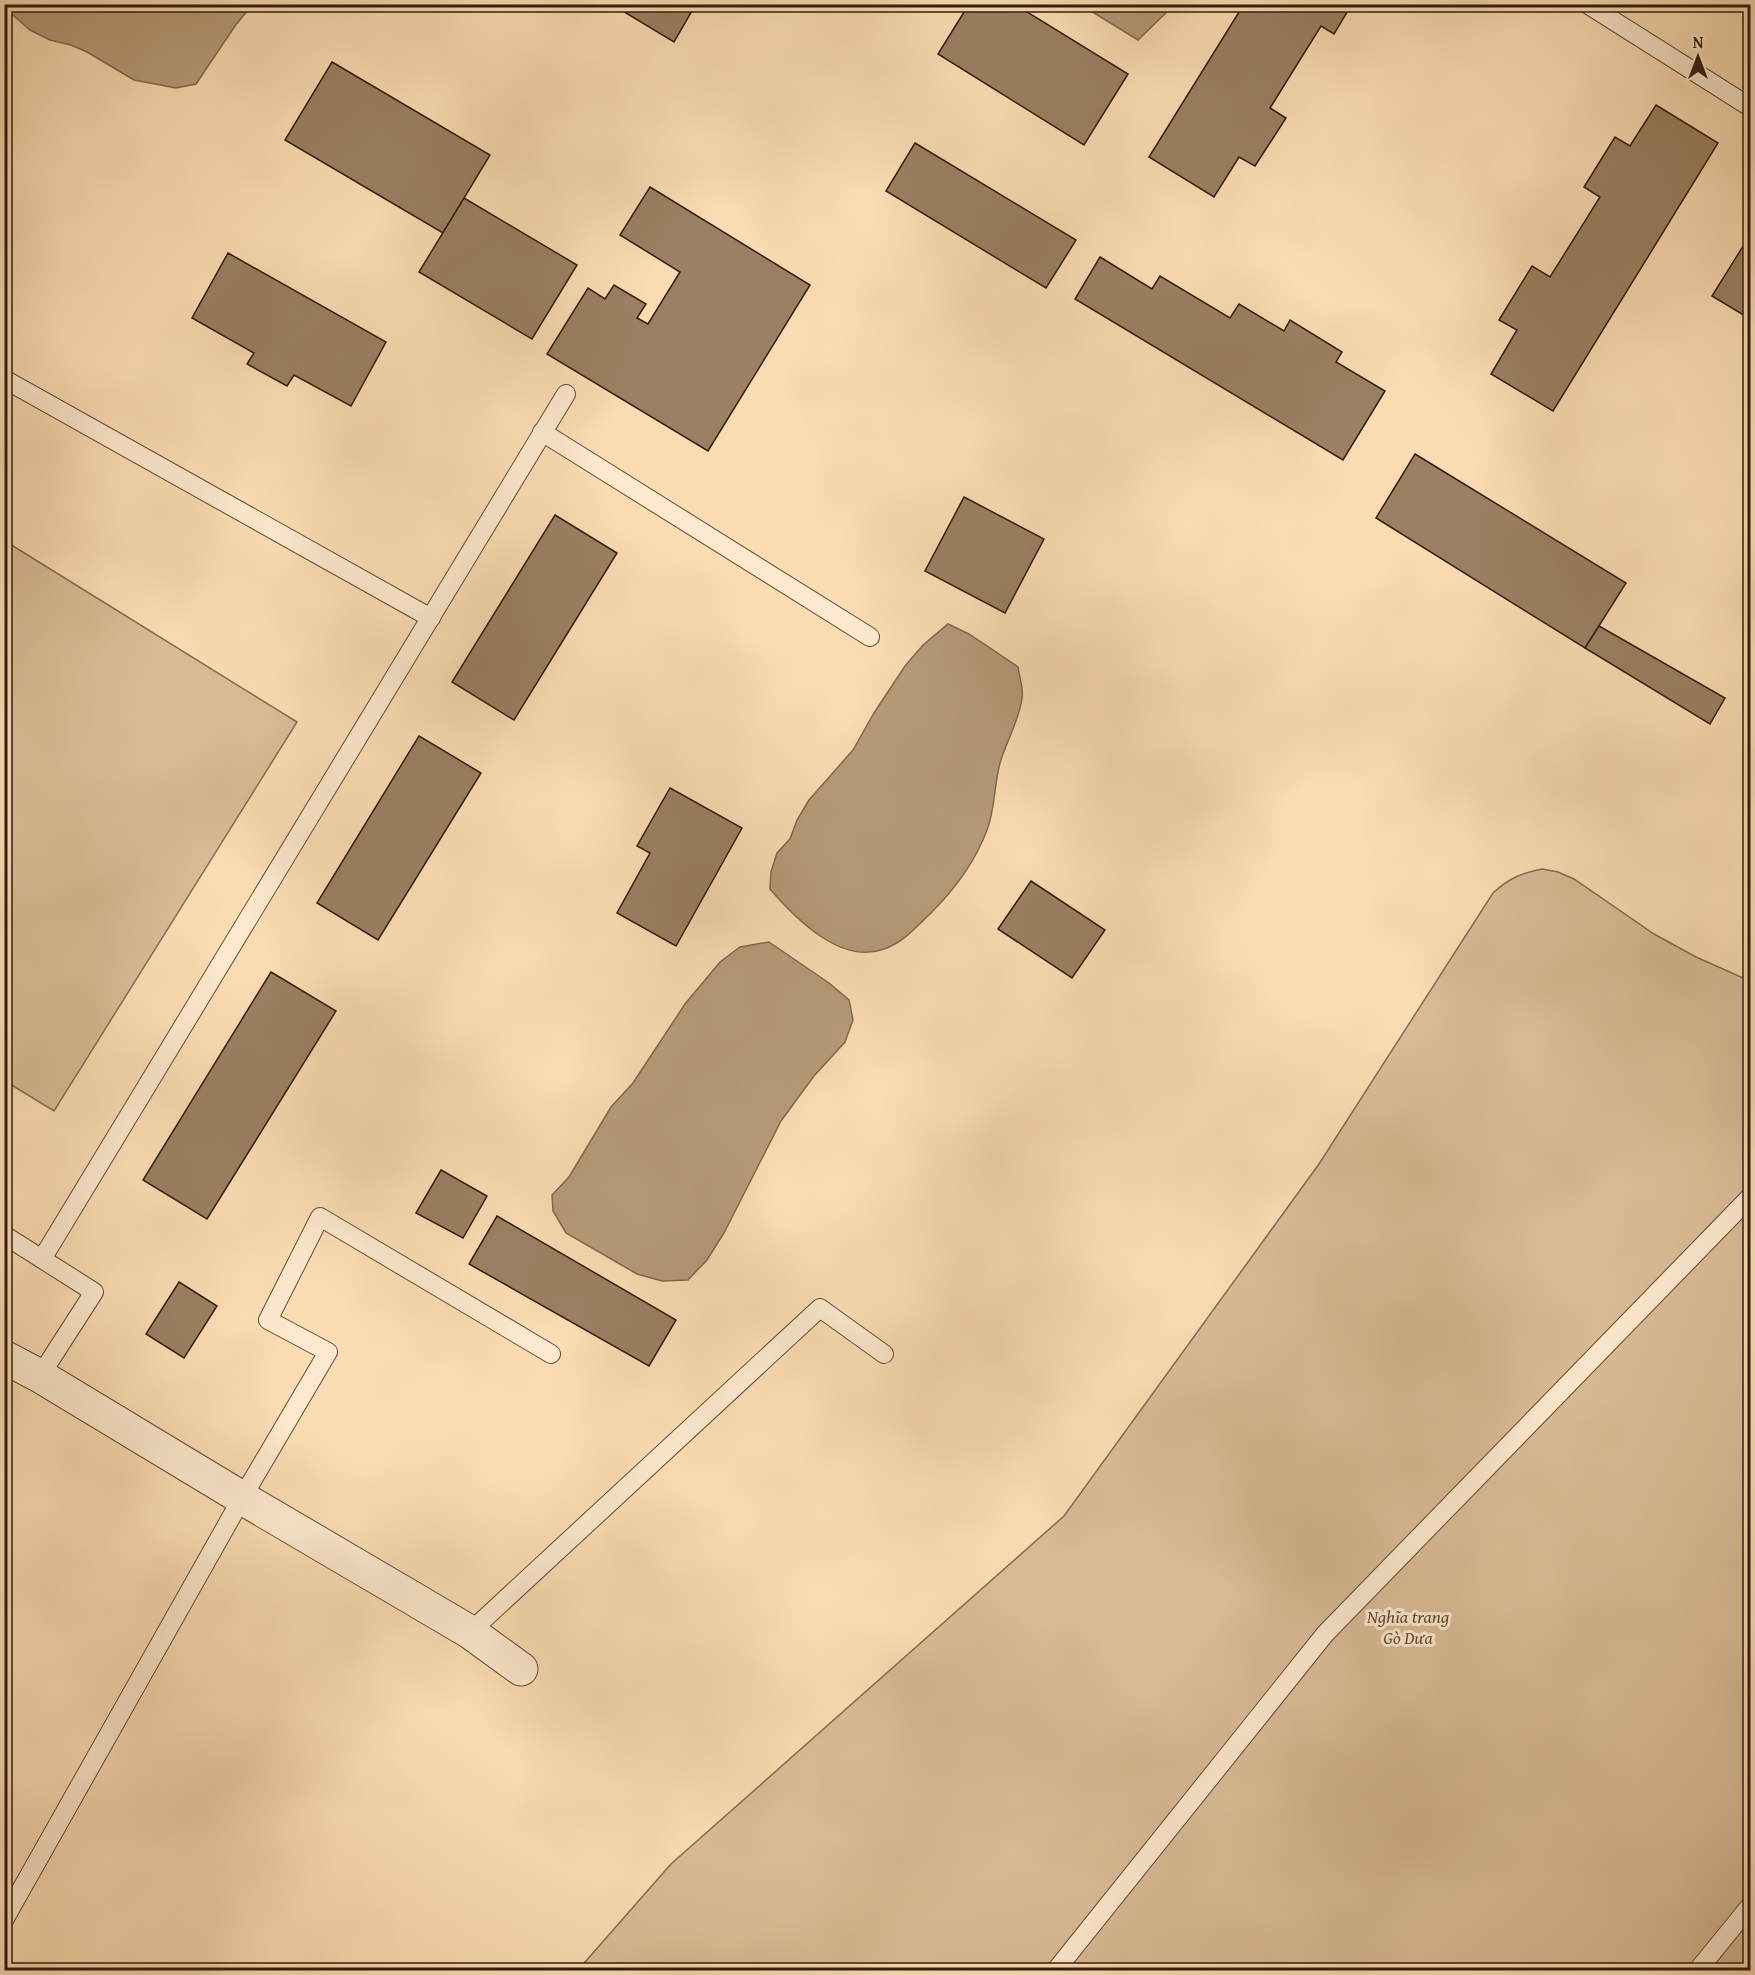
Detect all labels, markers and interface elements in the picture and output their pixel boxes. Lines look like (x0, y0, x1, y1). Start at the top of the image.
north arrow (1668, 27, 1728, 87)
text: N (1693, 30, 1704, 54)
park label: Nghĩa trang Gò Dưa (1366, 1603, 1449, 1651)

